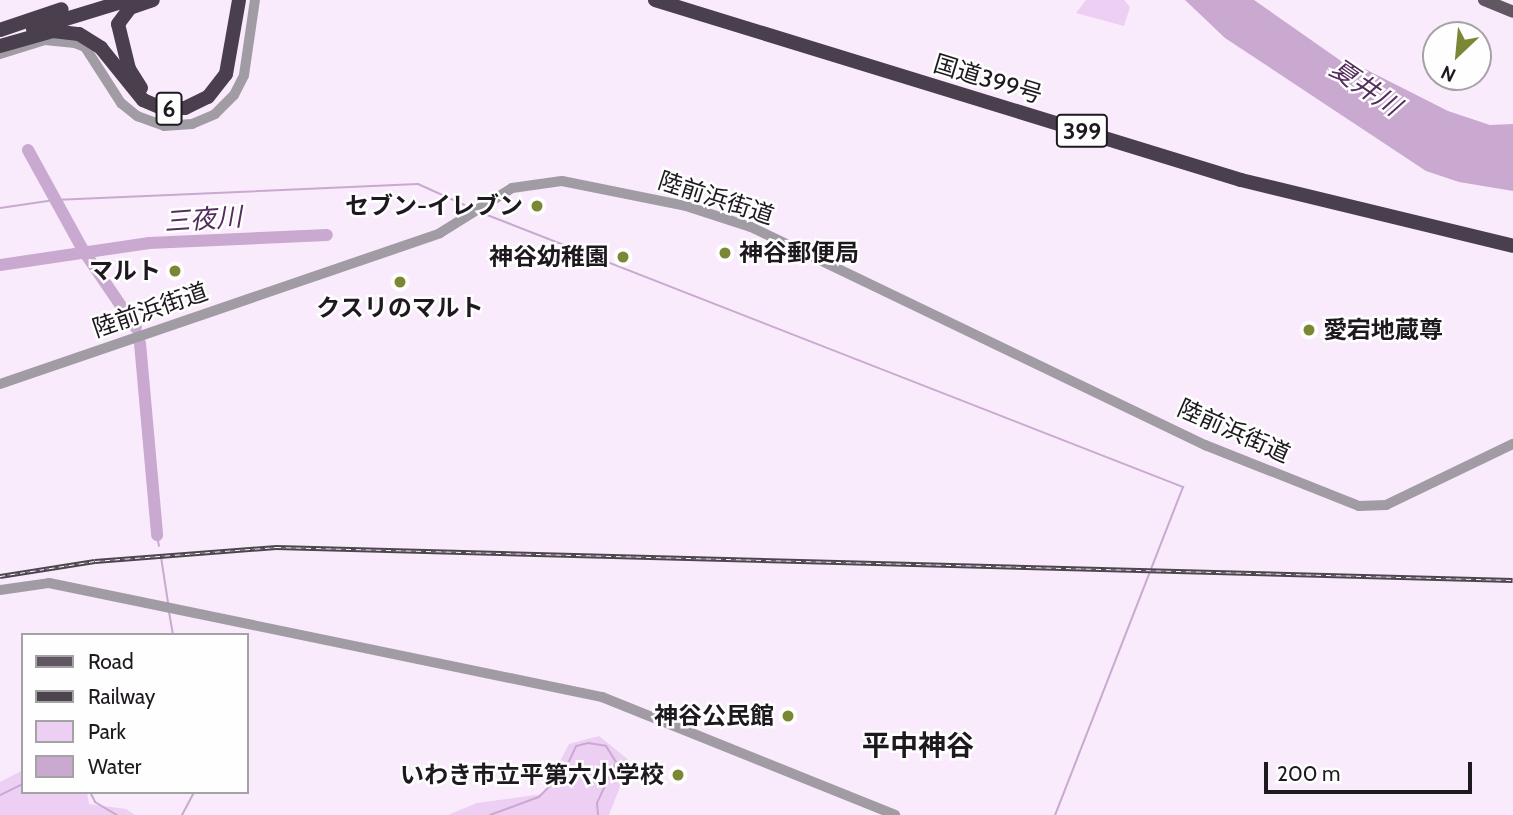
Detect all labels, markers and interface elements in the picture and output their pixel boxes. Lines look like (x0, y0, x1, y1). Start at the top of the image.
north arrow (1422, 21, 1492, 91)
street label: 国道399号 (930, 49, 1046, 109)
water label: 夏井川 (1324, 53, 1406, 123)
text: N (1437, 60, 1460, 87)
road number: 6 (155, 90, 183, 128)
road number: 399 (1056, 112, 1108, 150)
street label: 陸前浜街道 (654, 166, 778, 230)
place label: セブン-イレブン (345, 192, 523, 220)
marker: セブン-イレブン (529, 198, 545, 214)
water label: 三夜川 (163, 202, 243, 238)
place label: 神谷郵便局 (739, 239, 859, 267)
place label: 神谷幼稚園 (489, 243, 609, 271)
marker: 神谷郵便局 (717, 245, 733, 261)
marker: 神谷幼稚園 (615, 249, 631, 265)
place label: マルト (89, 257, 161, 285)
marker: マルト (167, 263, 183, 279)
marker: クスリのマルト (392, 274, 408, 290)
street label: 陸前浜街道 (89, 277, 211, 343)
place label: クスリのマルト (316, 294, 484, 322)
place label: 愛宕地蔵尊 (1323, 316, 1443, 344)
marker: 愛宕地蔵尊 (1301, 322, 1317, 338)
street label: 陸前浜街道 (1173, 393, 1295, 469)
legend (21, 633, 248, 794)
text: Road (88, 649, 134, 674)
text: Railway (88, 684, 155, 709)
place label: 神谷公民館 (654, 702, 774, 730)
marker: 神谷公民館 (780, 708, 796, 724)
text: Park (88, 719, 126, 744)
district label: 平中神谷 (862, 728, 974, 762)
scale bar (1268, 748, 1476, 792)
text: Water (88, 754, 141, 779)
place label: いわき市立平第六小学校 (400, 761, 664, 789)
text: 200 m (1277, 761, 1340, 786)
marker: いわき市立平第六小学校 (670, 767, 686, 783)

